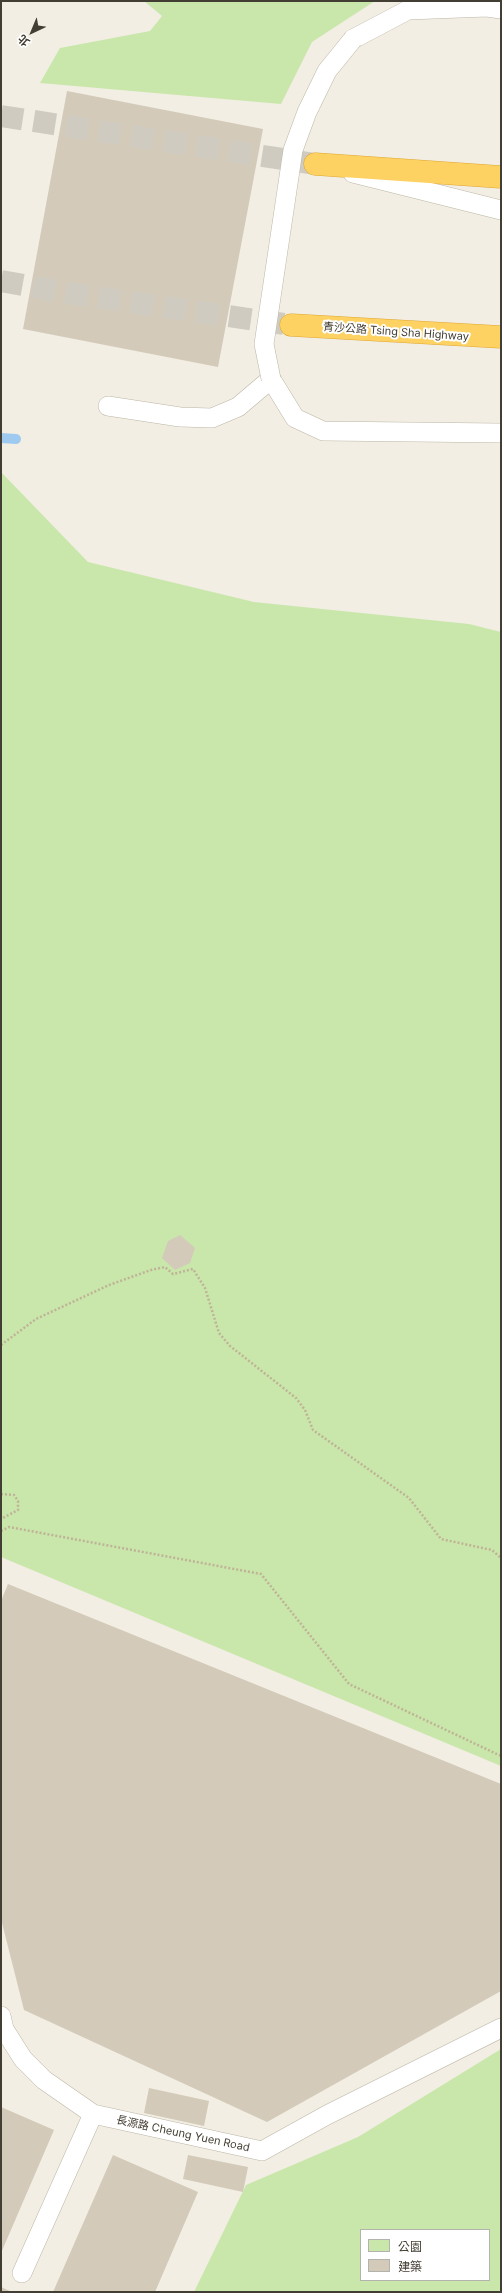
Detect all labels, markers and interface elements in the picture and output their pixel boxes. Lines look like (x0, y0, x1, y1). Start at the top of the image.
north arrow (12, 12, 52, 52)
text: 北 (15, 32, 32, 49)
street label: 青沙公路 Tsing Sha Highway (323, 320, 469, 344)
street label: 長源路 Cheung Yuen Road (115, 2113, 251, 2155)
legend (360, 2229, 490, 2281)
text: 公園 (398, 2239, 422, 2254)
text: 建築 (398, 2259, 422, 2274)

